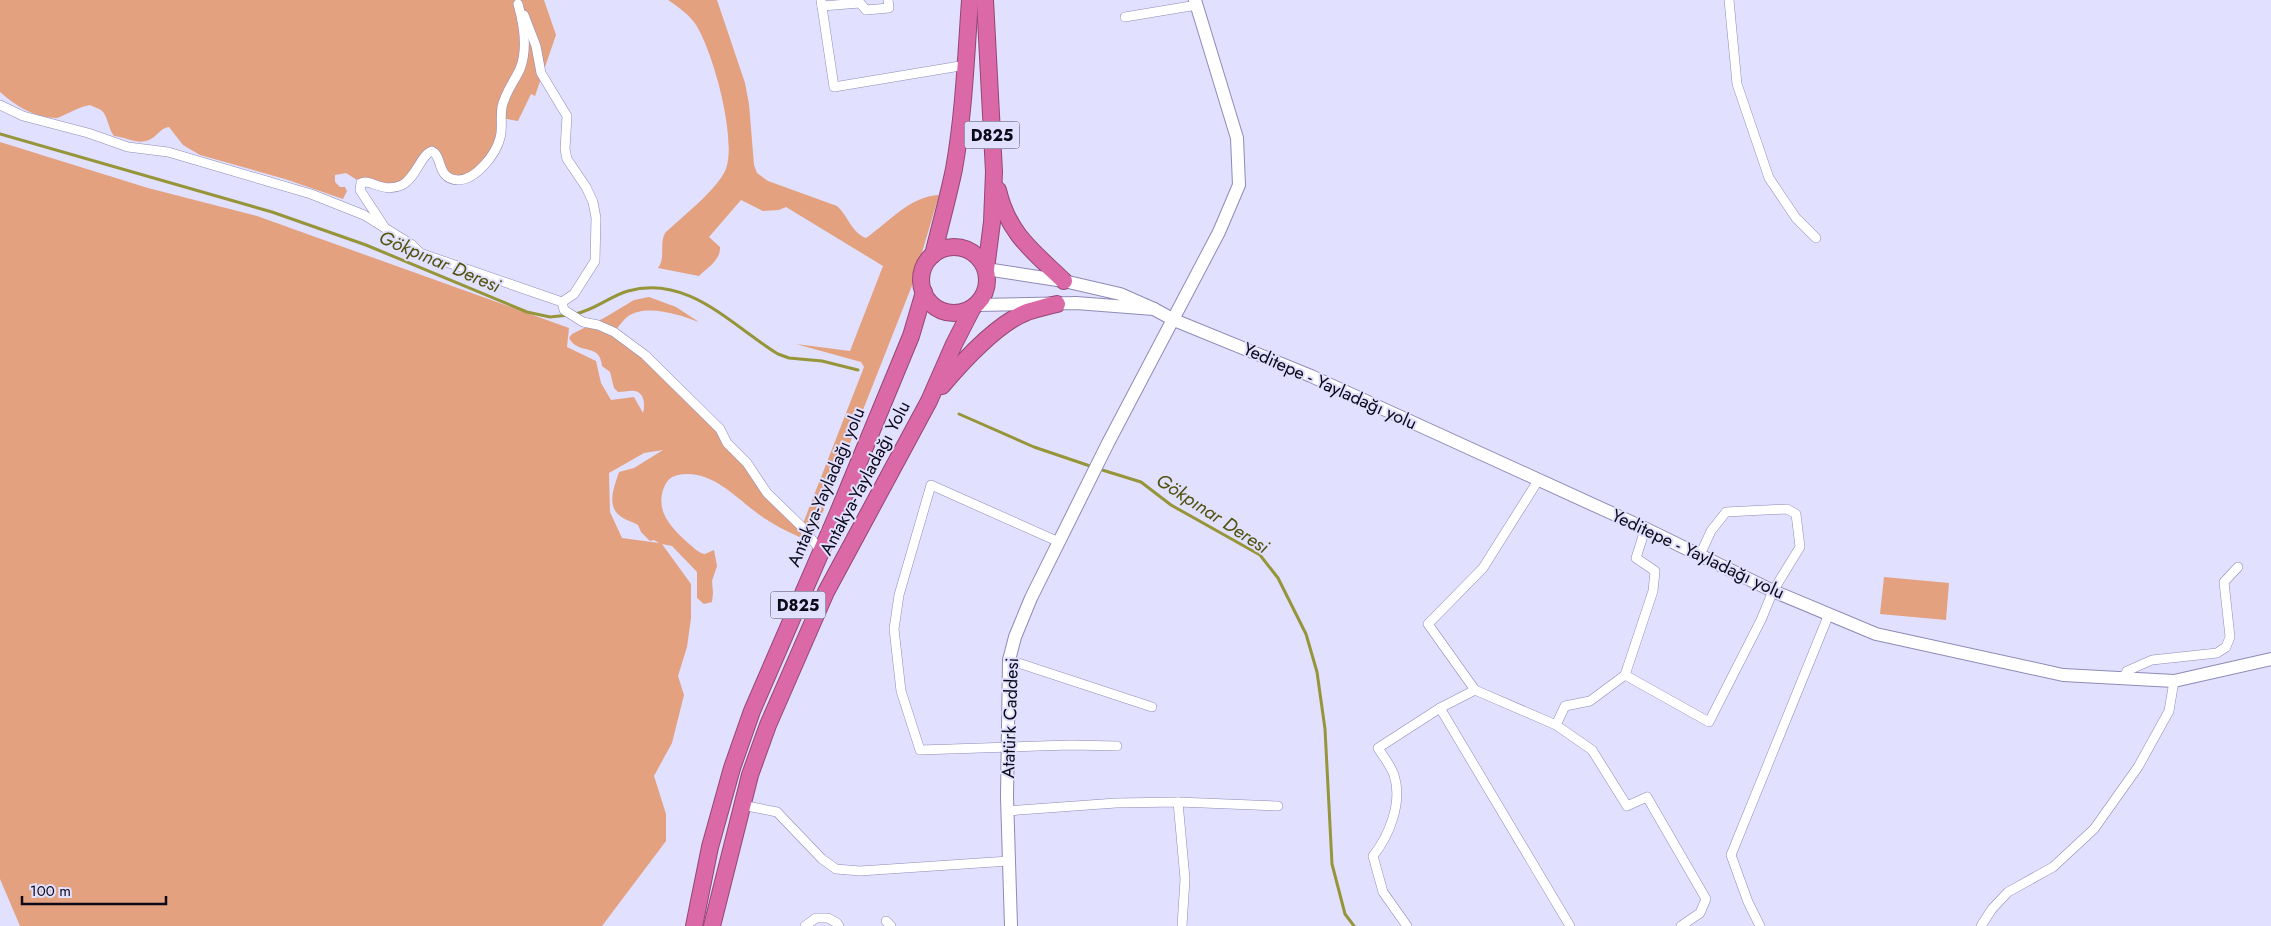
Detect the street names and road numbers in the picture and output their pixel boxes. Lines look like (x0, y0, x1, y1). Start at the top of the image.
road number: D825 (964, 122, 1020, 148)
street label: Yeditepe - Yayladağı yolu (1239, 336, 1421, 436)
street label: Antakya-Yayladağı Yolu (813, 396, 917, 560)
street label: Antakya-Yayladağı yolu (781, 403, 871, 571)
street label: Yeditepe - Yayladağı yolu (1607, 502, 1789, 606)
road number: D825 (770, 592, 826, 618)
street label: Atatürk Caddesi (995, 657, 1025, 779)

